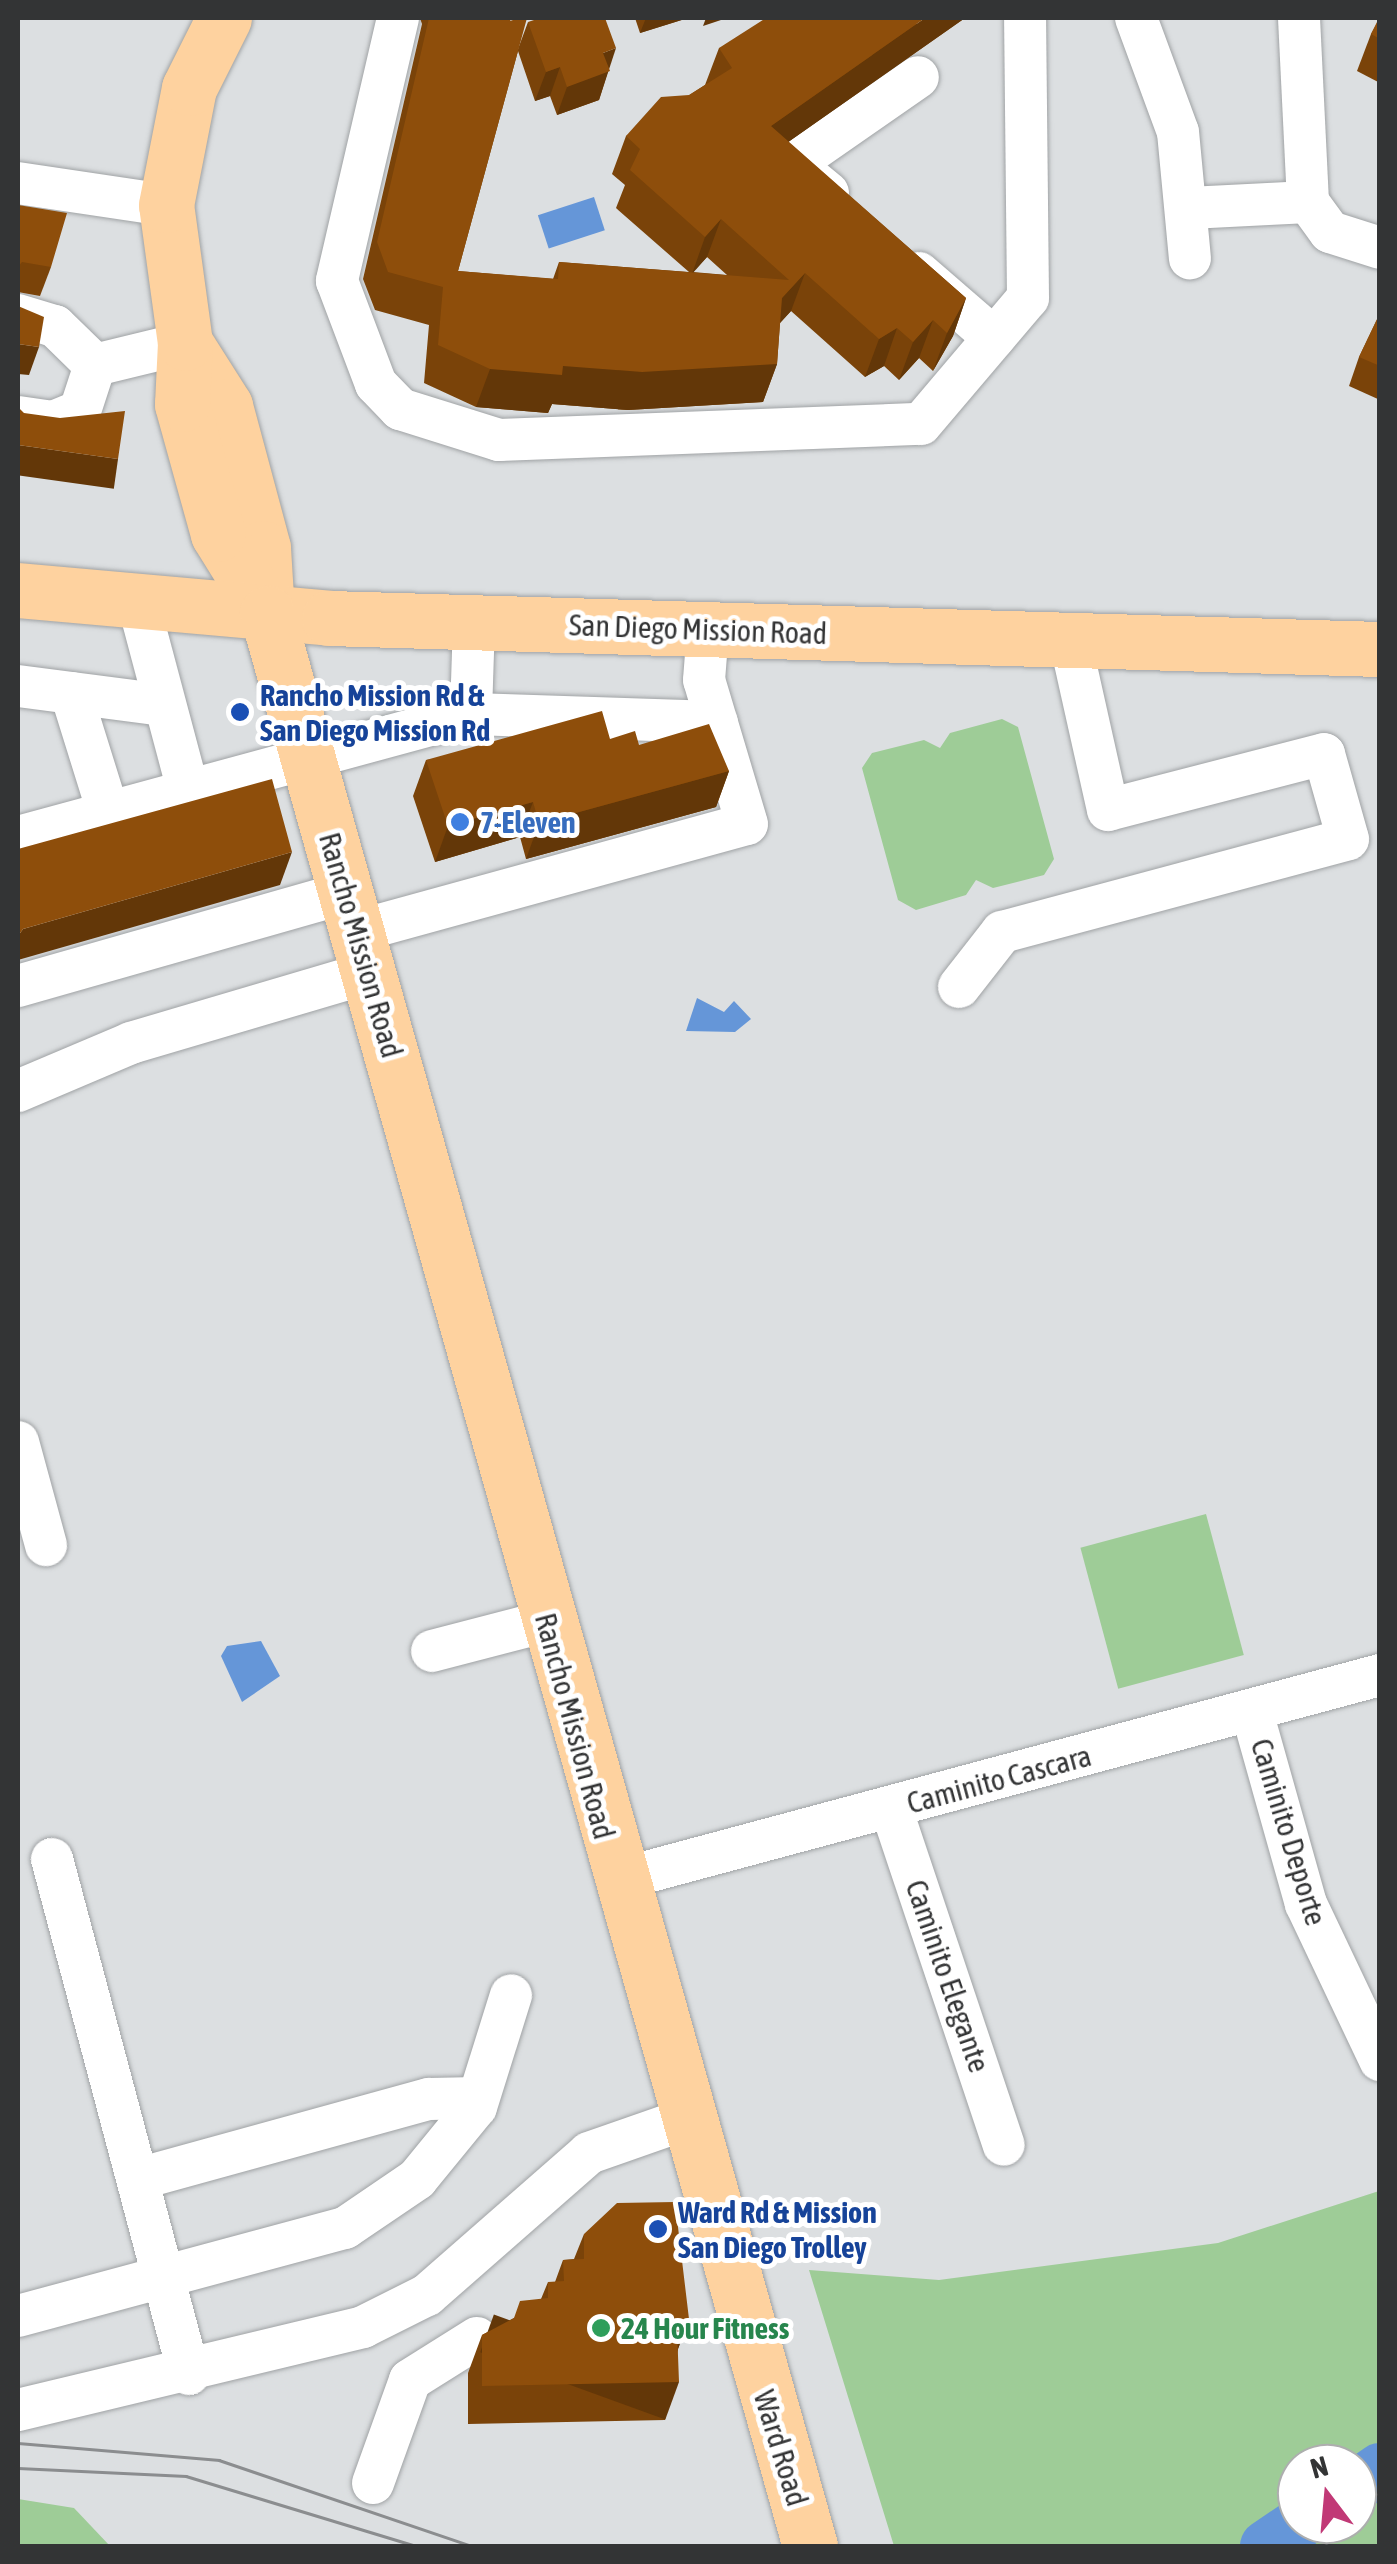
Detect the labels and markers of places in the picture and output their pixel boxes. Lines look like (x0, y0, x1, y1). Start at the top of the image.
place label: Rancho Mission Rd & San Diego Mission Rd (260, 677, 490, 748)
marker: Rancho Mission Rd & San Diego Mission Rd (229, 701, 251, 723)
place label: 7-Eleven (480, 804, 576, 840)
marker: 7-Eleven (449, 811, 471, 833)
place label: Ward Rd & Mission San Diego Trolley (678, 2194, 877, 2264)
marker: Ward Rd & Mission San Diego Trolley (647, 2218, 669, 2240)
place label: 24 Hour Fitness (621, 2310, 789, 2346)
marker: 24 Hour Fitness (590, 2317, 612, 2339)

